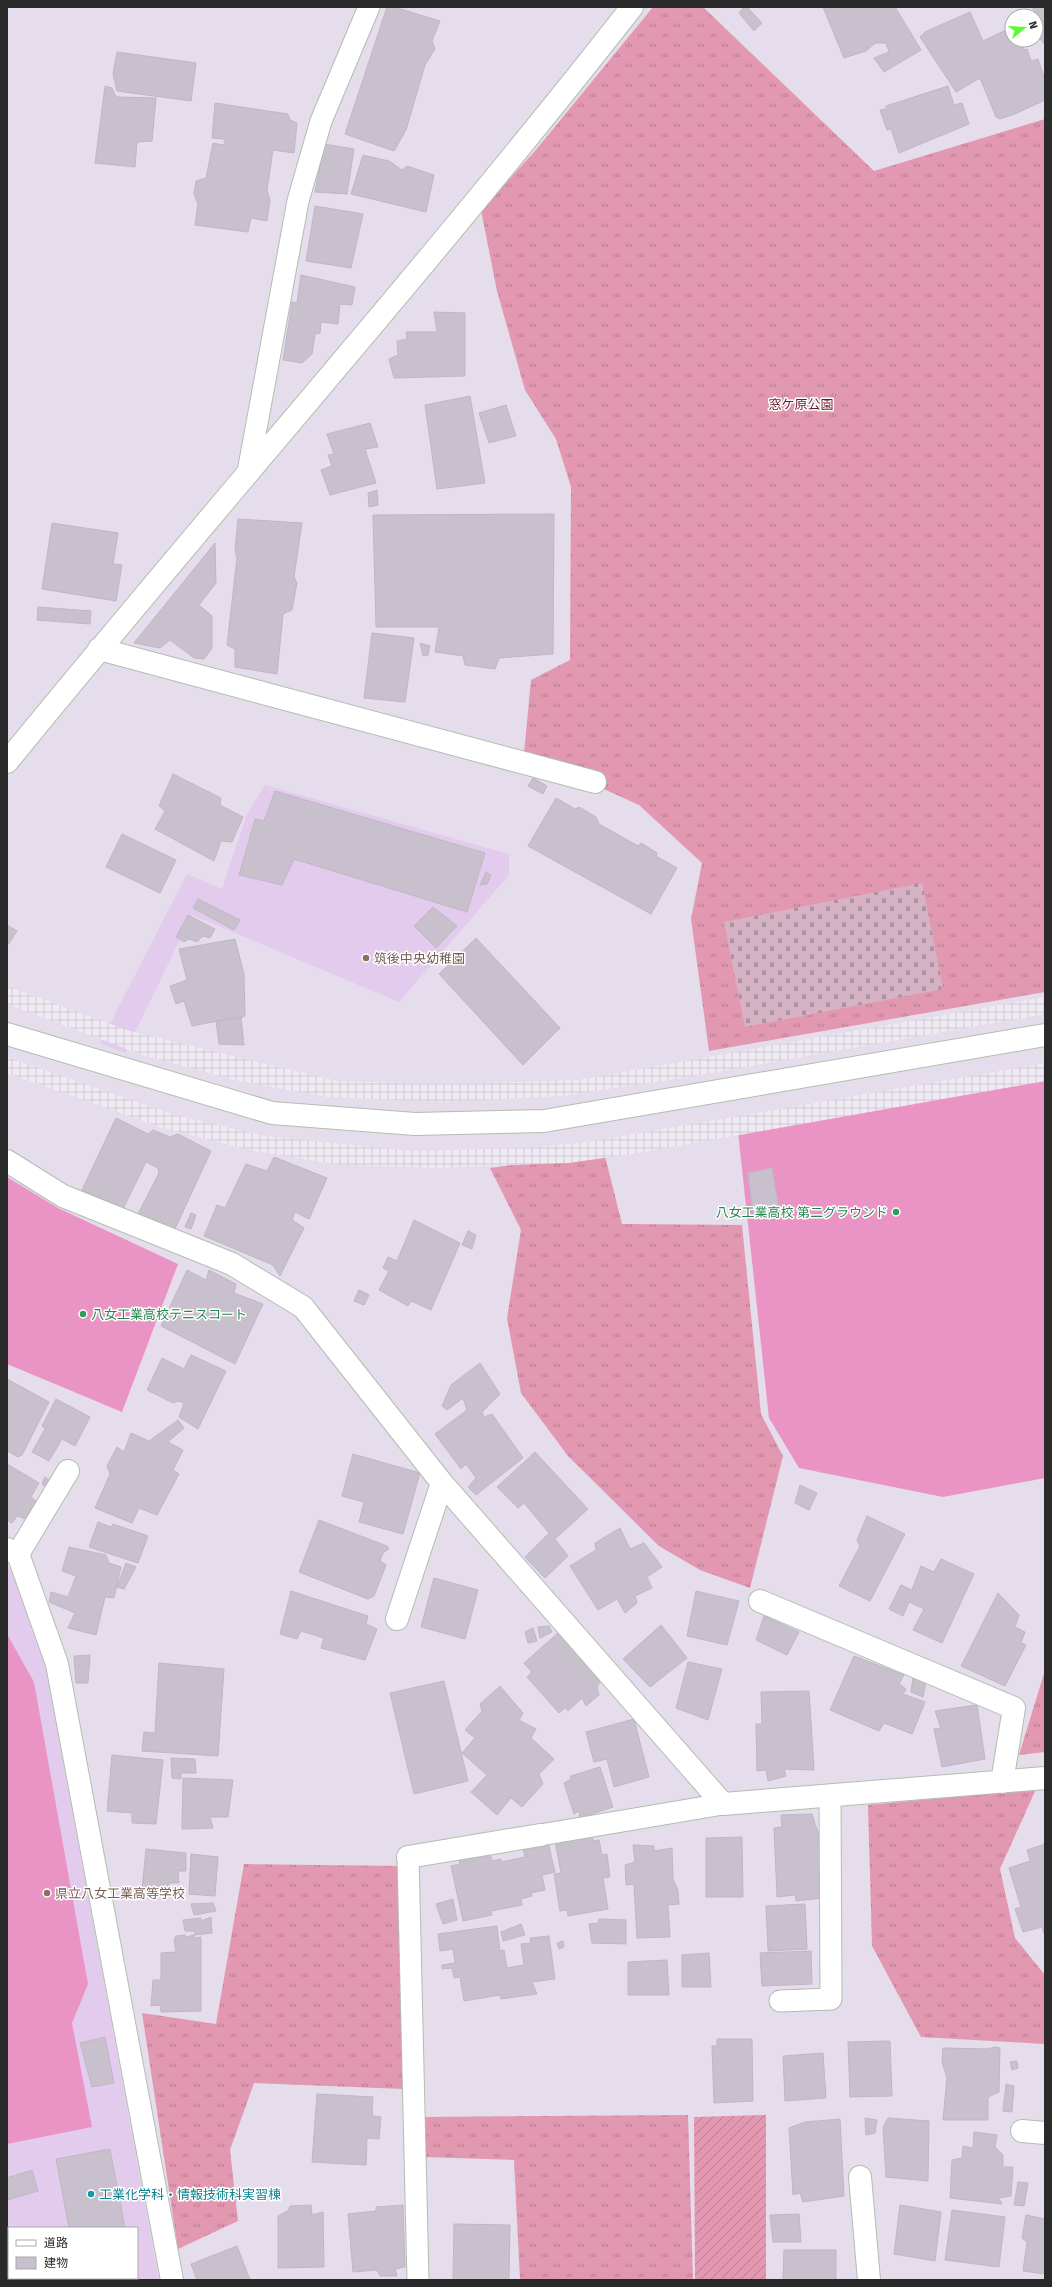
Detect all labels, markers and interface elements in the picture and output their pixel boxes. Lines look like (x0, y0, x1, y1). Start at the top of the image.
north arrow (1004, 8, 1044, 48)
text: N (1026, 20, 1040, 31)
park label: 窓ケ原公園 (768, 397, 834, 412)
place label: 筑後中央幼稚園 (374, 951, 465, 966)
marker: 筑後中央幼稚園 (361, 953, 371, 963)
place label: 八女工業高校 第二グラウンド (716, 1205, 888, 1220)
marker: 八女工業高校 第二グラウンド (891, 1207, 901, 1217)
place label: 八女工業高校テニスコート (91, 1307, 247, 1322)
marker: 八女工業高校テニスコート (78, 1309, 88, 1319)
place label: 県立八女工業高等学校 (55, 1886, 185, 1901)
marker: 県立八女工業高等学校 (42, 1888, 52, 1898)
place label: 工業化学科・情報技術科実習棟 (99, 2187, 281, 2202)
marker: 工業化学科・情報技術科実習棟 (86, 2189, 96, 2199)
legend (8, 2227, 138, 2279)
text: 道路 (44, 2236, 68, 2250)
text: 建物 (44, 2256, 68, 2270)

